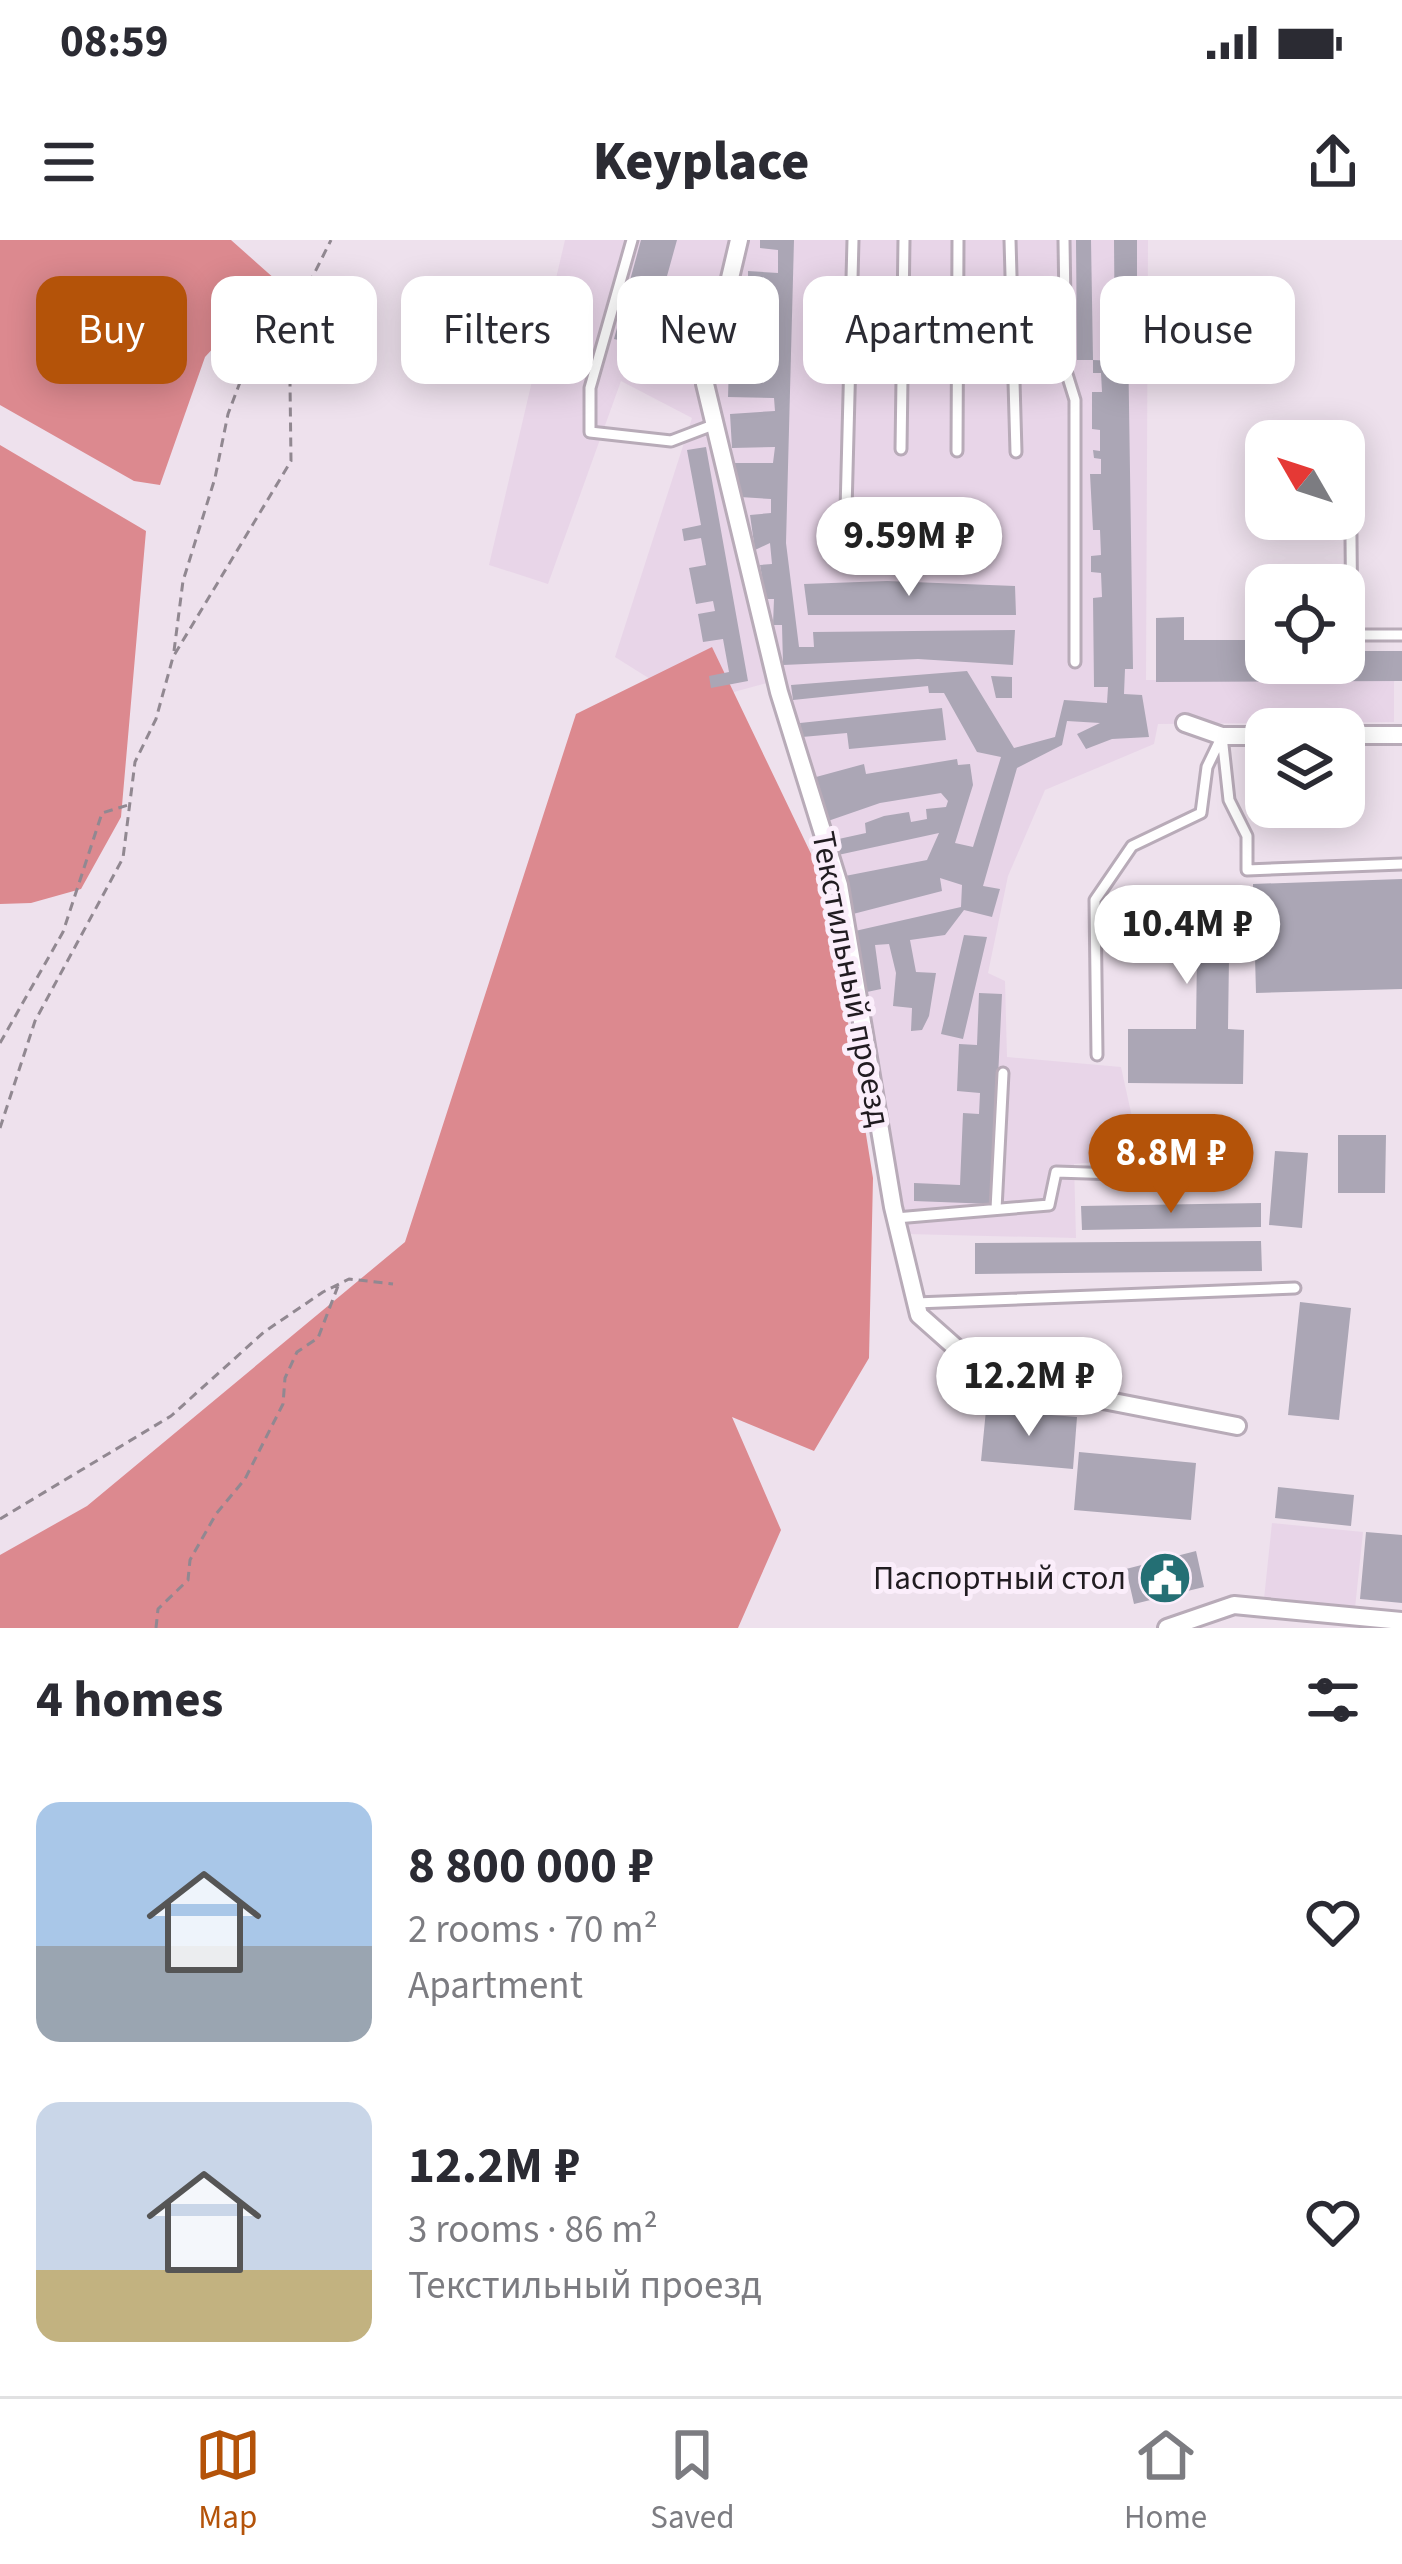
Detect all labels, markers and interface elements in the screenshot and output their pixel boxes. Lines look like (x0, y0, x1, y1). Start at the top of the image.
text: 08:59 (60, 10, 169, 74)
text: Keyplace (593, 124, 809, 201)
icon: menu (36, 129, 102, 195)
icon: share (1300, 129, 1366, 195)
chip: Buy (36, 276, 187, 384)
chip: Rent (211, 276, 377, 384)
chip: Filters (401, 276, 593, 384)
chip: New (617, 276, 779, 384)
chip: Apartment (803, 276, 1076, 384)
chip: House (1100, 276, 1295, 384)
north arrow (1245, 420, 1365, 540)
map controls (1245, 420, 1365, 828)
pin: 9.59M ₽ (798, 497, 1020, 599)
text: 9.59M ₽ (843, 508, 975, 564)
button: locate (1245, 564, 1365, 684)
button: layers (1245, 708, 1365, 828)
street label: Текстильный проезд (799, 828, 903, 1130)
pin: 10.4M ₽ (1076, 885, 1298, 987)
text: 10.4M ₽ (1121, 896, 1253, 952)
pin: 8.8M ₽ (1073, 1114, 1269, 1216)
text: 8.8M ₽ (1116, 1125, 1227, 1181)
pin: 12.2M ₽ (918, 1337, 1140, 1439)
text: 12.2M ₽ (963, 1348, 1095, 1404)
public building icon: Паспортный стол (1137, 1550, 1193, 1606)
place label: Паспортный стол (873, 1555, 1126, 1602)
text: 4 homes (36, 1664, 223, 1736)
icon: filters (1300, 1667, 1366, 1733)
text: 8 800 000 ₽ (408, 1830, 654, 1902)
icon: home (132, 1850, 276, 1994)
icon: heart (1300, 1889, 1366, 1955)
text: 2 rooms · 70 m² (408, 1902, 658, 1958)
text: Apartment (408, 1958, 583, 2014)
text: 12.2M ₽ (408, 2130, 580, 2202)
icon: home (132, 2150, 276, 2294)
icon: heart (1300, 2189, 1366, 2255)
text: 3 rooms · 86 m² (408, 2202, 658, 2258)
text: Текстильный проезд (408, 2258, 762, 2314)
tab: Map (195, 2422, 261, 2541)
tab: Saved (650, 2422, 735, 2541)
tab: Home (1124, 2422, 1207, 2541)

